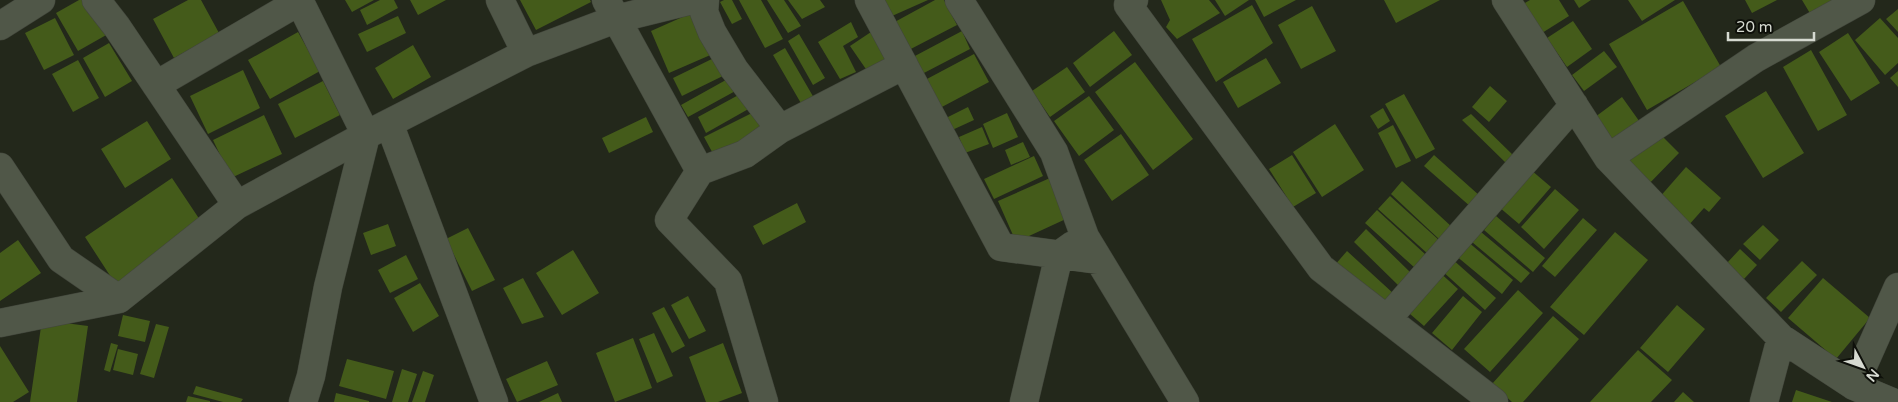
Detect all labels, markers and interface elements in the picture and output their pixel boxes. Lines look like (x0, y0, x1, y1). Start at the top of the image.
scale bar (1728, 10, 1814, 42)
text: 20 m (1736, 18, 1773, 36)
north arrow (1838, 342, 1888, 392)
text: N (1862, 365, 1883, 385)

